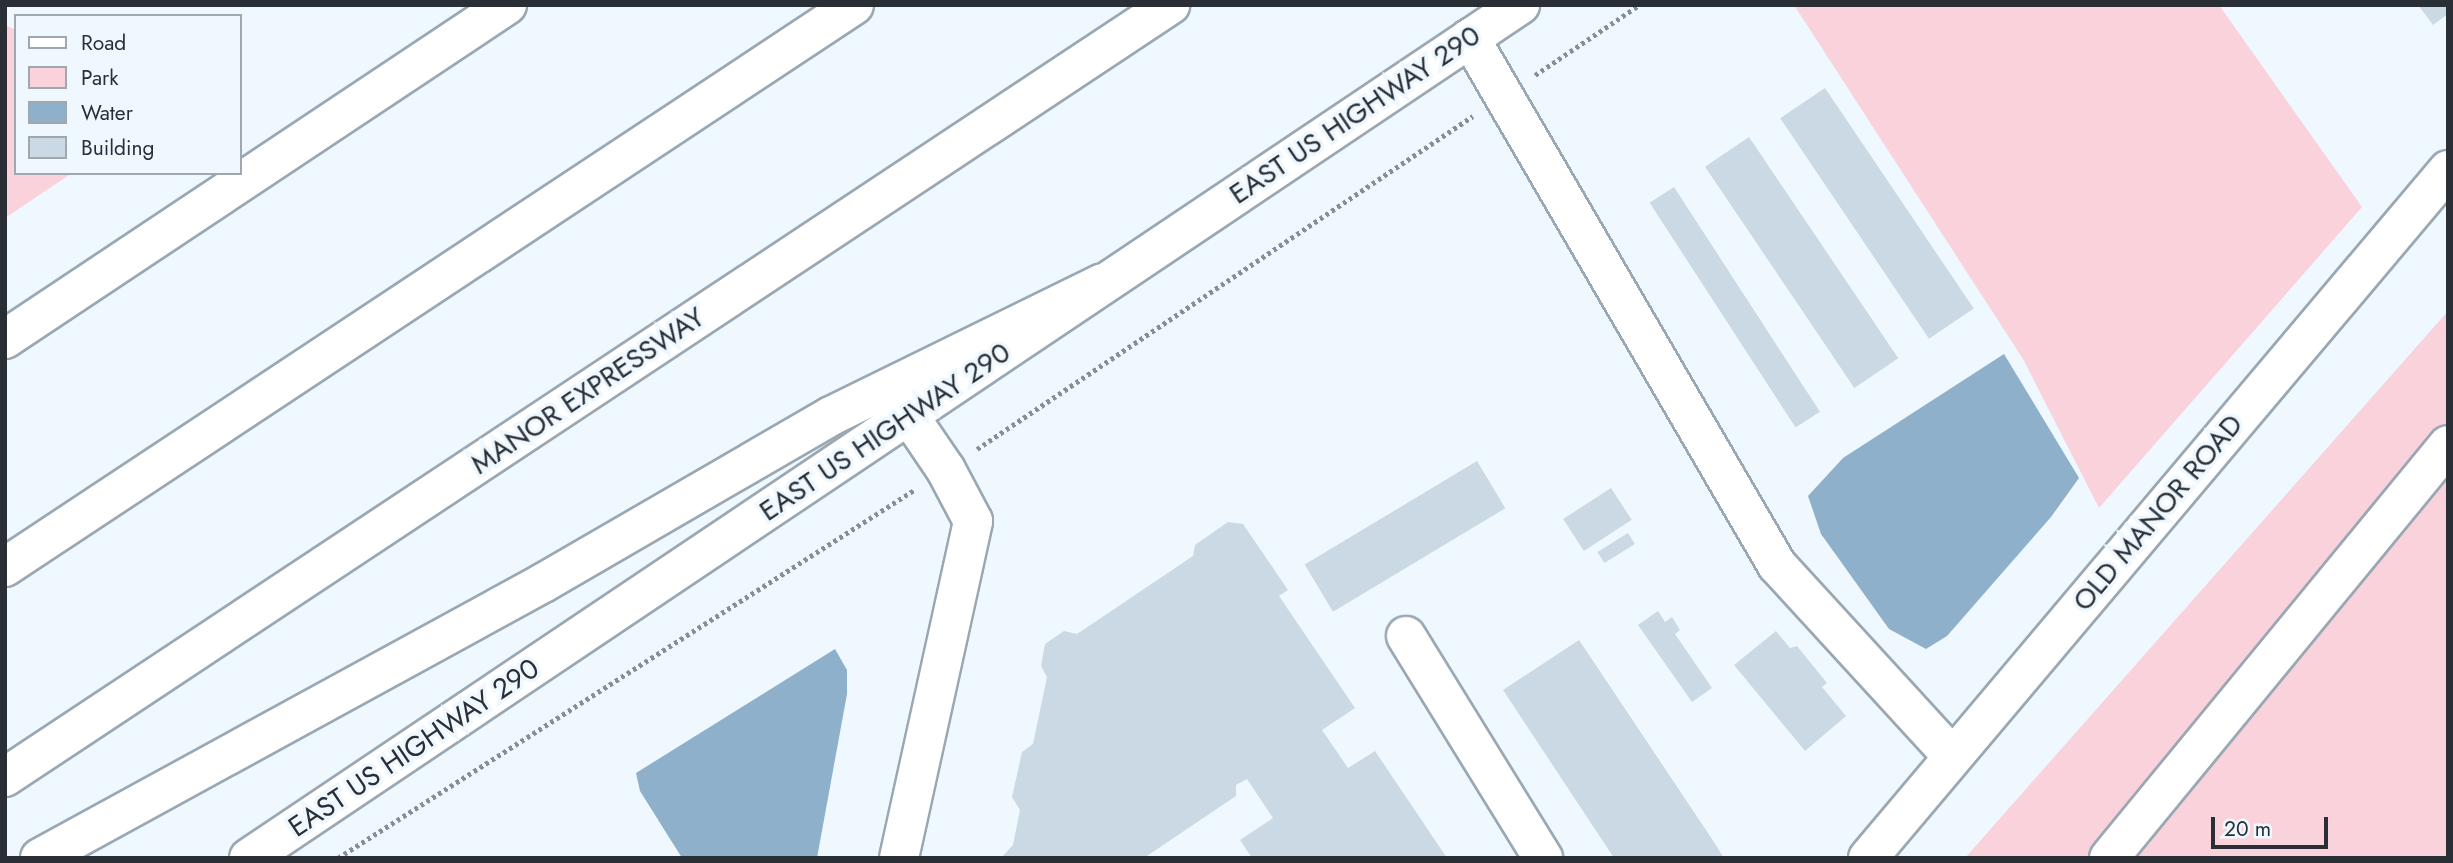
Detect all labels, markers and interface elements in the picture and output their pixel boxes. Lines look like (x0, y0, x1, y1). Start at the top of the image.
legend (14, 14, 242, 175)
street label: EAST US HIGHWAY 290 (1223, 19, 1487, 211)
text: Road (81, 28, 126, 58)
text: Park (81, 63, 118, 93)
text: Water (81, 98, 133, 128)
text: Building (81, 133, 154, 163)
street label: MANOR EXPRESSWAY (465, 300, 711, 482)
street label: EAST US HIGHWAY 290 (753, 336, 1017, 528)
street label: OLD MANOR ROAD (2066, 408, 2250, 618)
street label: EAST US HIGHWAY 290 (282, 652, 546, 844)
scale bar (2215, 804, 2332, 848)
text: 20 m (2224, 814, 2271, 844)

